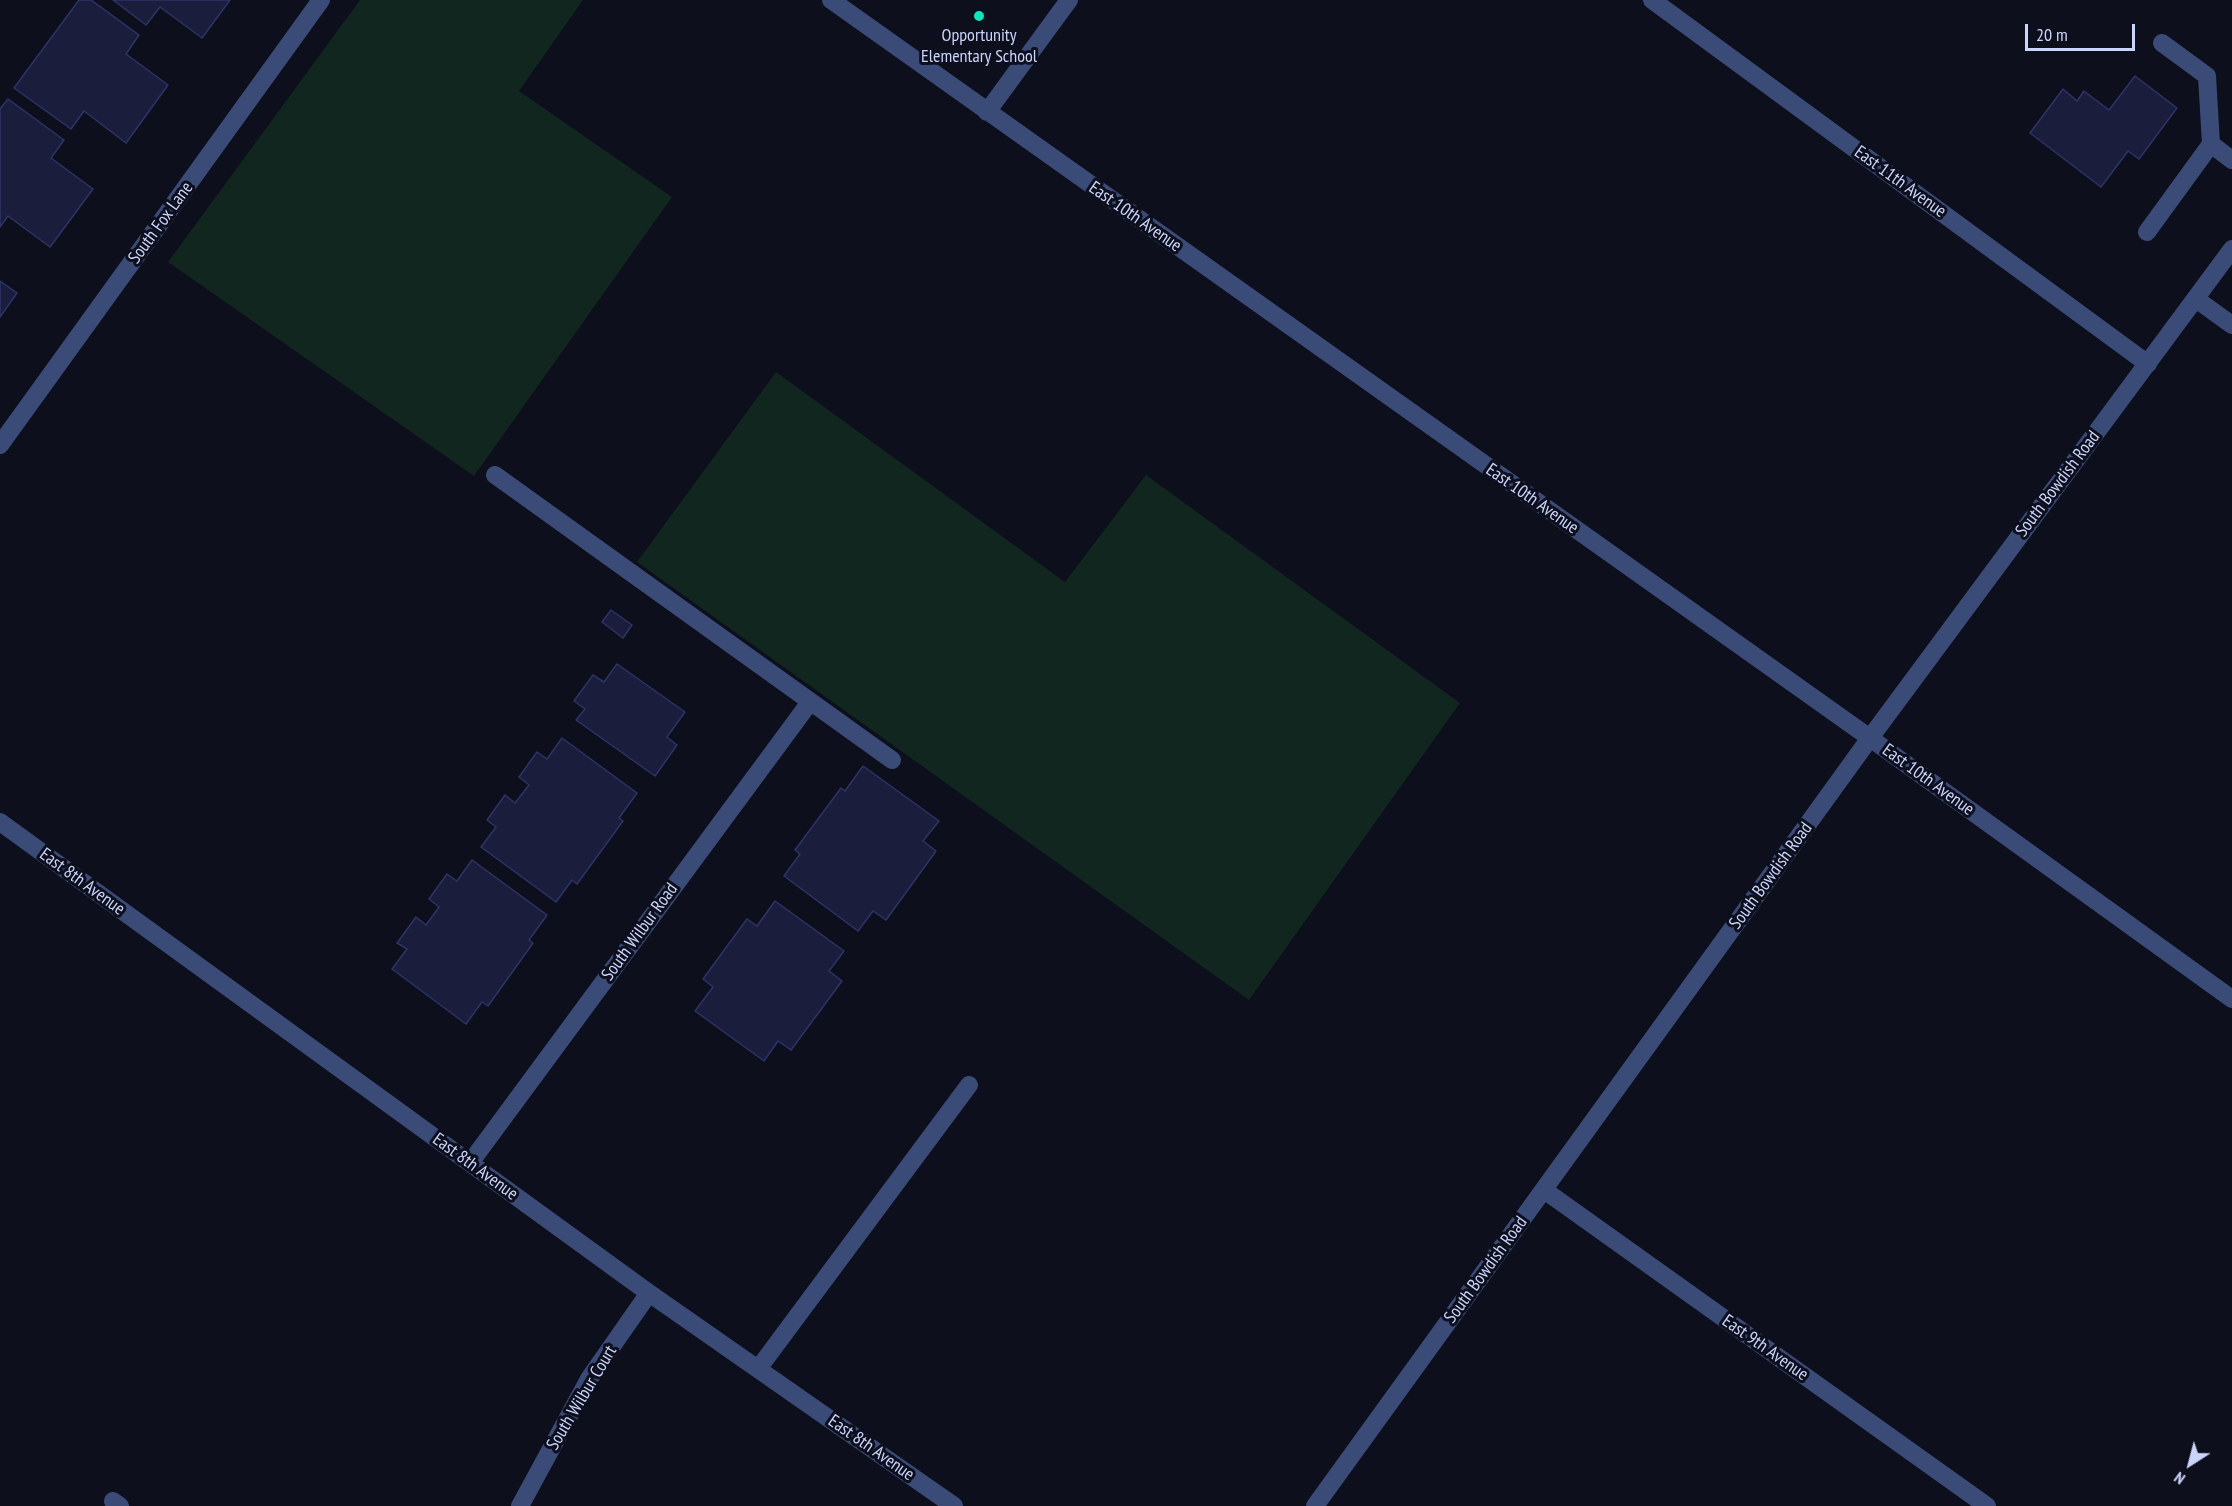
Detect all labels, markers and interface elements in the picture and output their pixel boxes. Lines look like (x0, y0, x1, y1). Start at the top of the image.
marker: Opportunity Elementary School (972, 9, 986, 23)
scale bar (2028, 12, 2138, 50)
text: 20 m (2036, 23, 2068, 46)
place label: Opportunity Elementary School (921, 25, 1037, 68)
street label: East 11th Avenue (1850, 141, 1950, 223)
street label: East 10th Avenue (1084, 177, 1186, 257)
street label: South Fox Lane (124, 178, 198, 268)
street label: South Bowdish Road (2011, 427, 2105, 541)
street label: East 10th Avenue (1481, 459, 1583, 539)
street label: East 10th Avenue (1878, 739, 1978, 821)
street label: South Bowdish Road (1725, 818, 1817, 934)
street label: East 8th Avenue (35, 844, 129, 920)
street label: South Wilbur Road (597, 879, 683, 985)
street label: East 8th Avenue (428, 1129, 522, 1205)
street label: South Bowdish Road (1440, 1212, 1532, 1328)
street label: East 9th Avenue (1718, 1310, 1812, 1386)
street label: South Wilbur Court (542, 1342, 622, 1454)
street label: East 8th Avenue (824, 1410, 918, 1486)
north arrow (2160, 1434, 2220, 1494)
text: N (2170, 1468, 2189, 1489)

